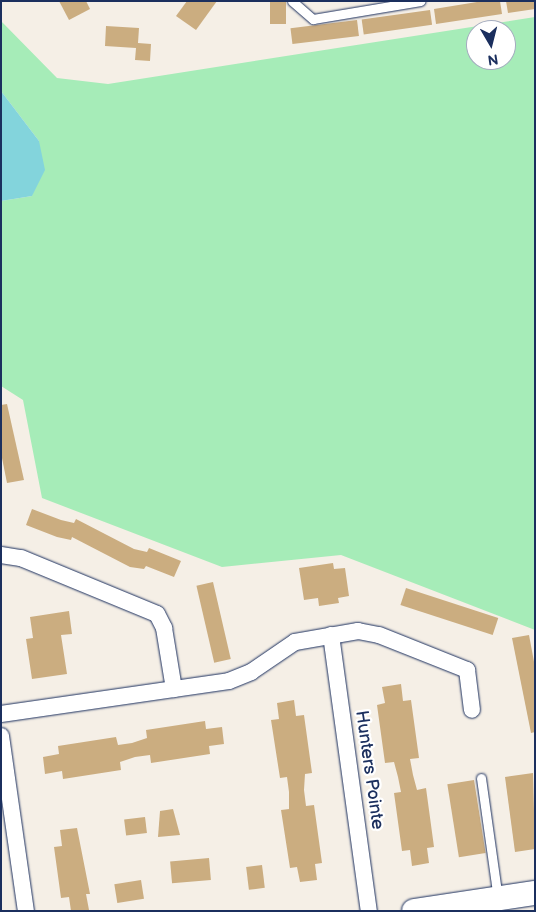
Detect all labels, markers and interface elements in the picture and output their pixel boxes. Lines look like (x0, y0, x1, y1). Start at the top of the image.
north arrow (466, 20, 516, 70)
text: N (487, 50, 499, 69)
street label: Hunters Pointe (350, 709, 388, 831)

